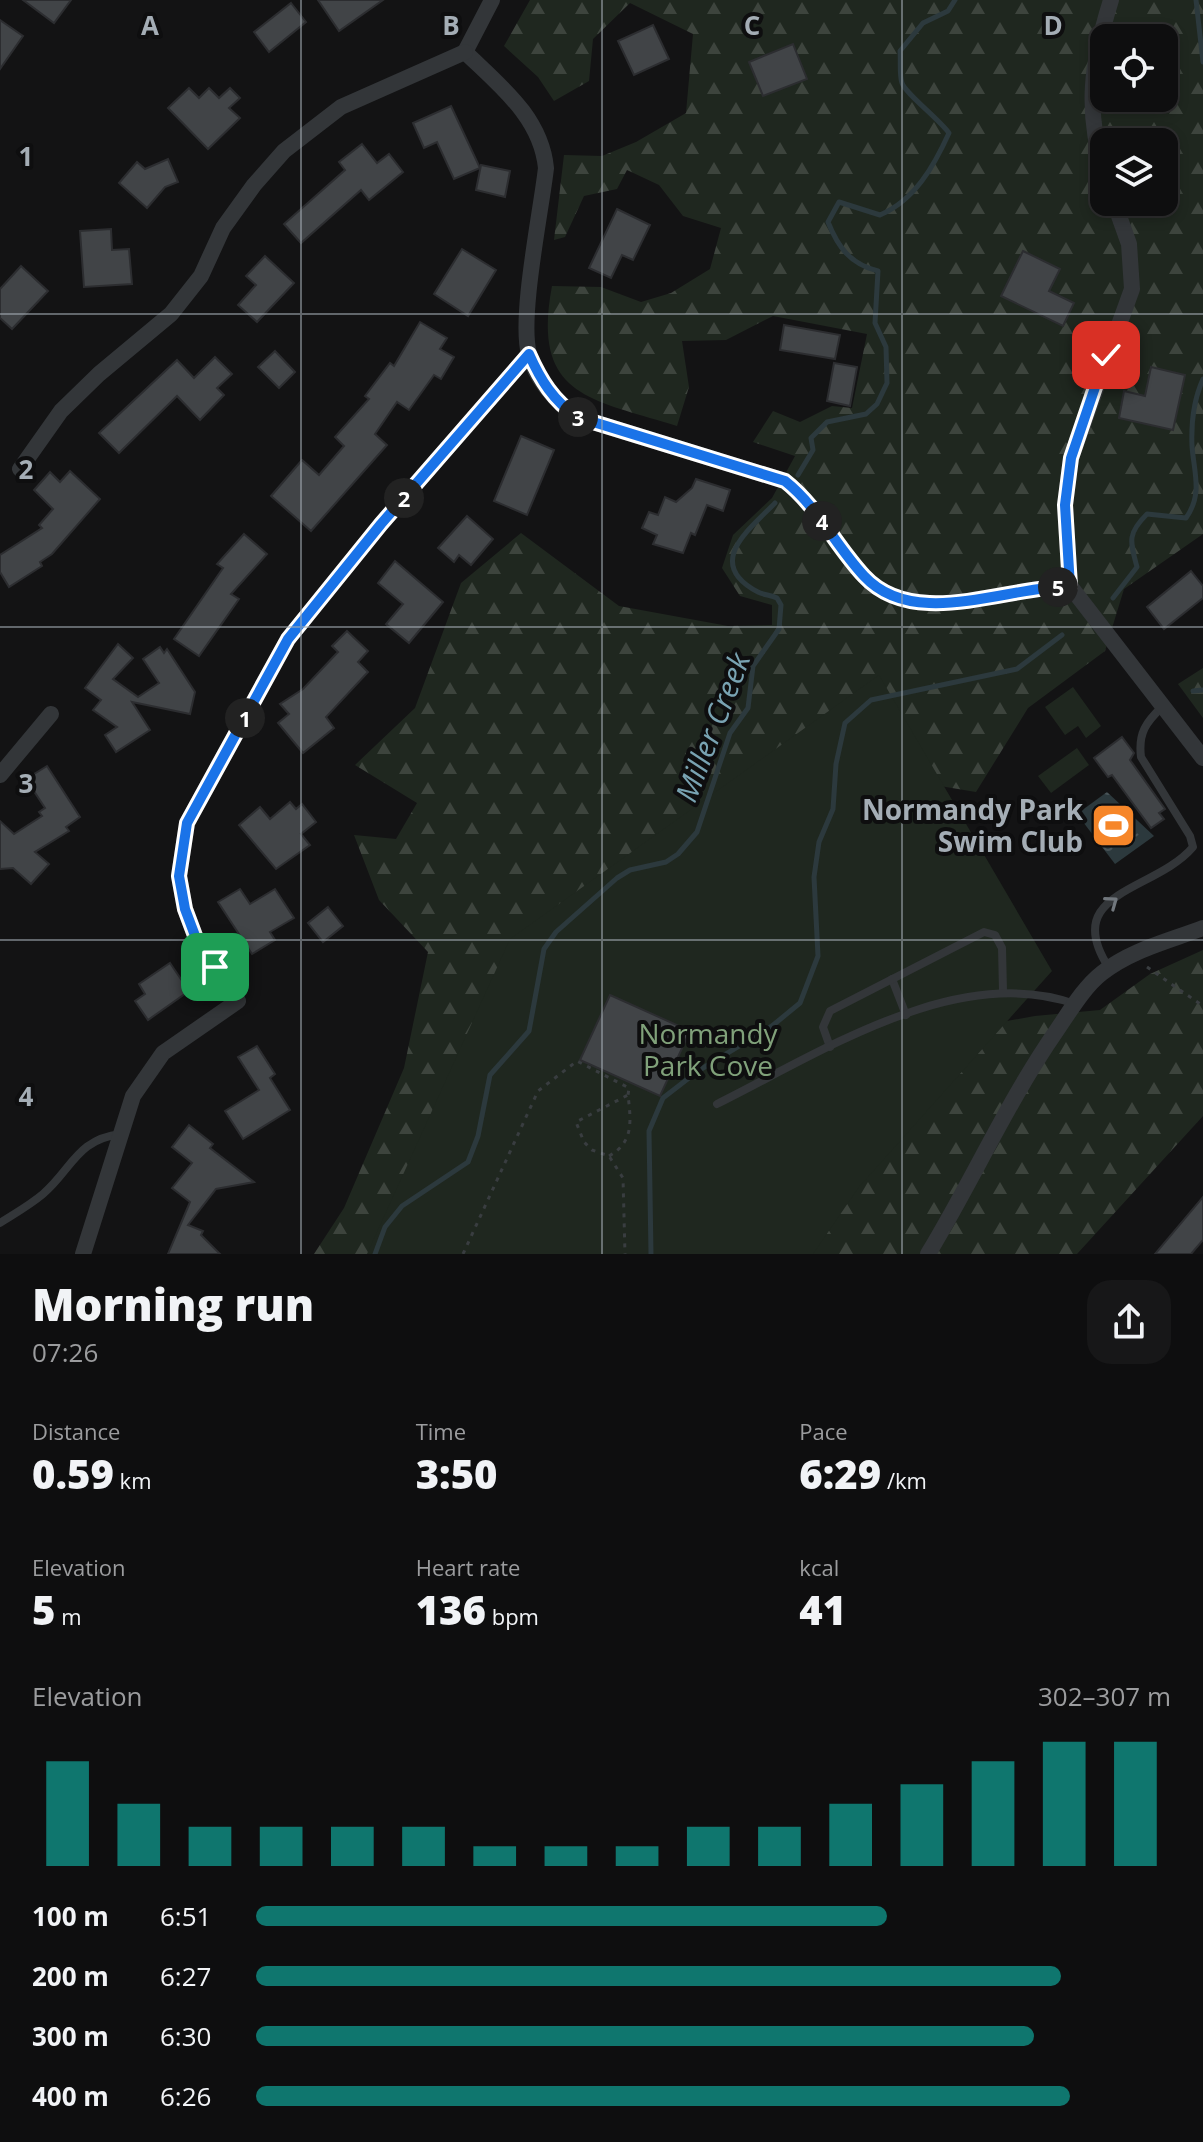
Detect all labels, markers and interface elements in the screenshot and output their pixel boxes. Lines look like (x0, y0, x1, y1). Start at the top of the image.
text: A (141, 7, 159, 43)
text: B (442, 7, 460, 43)
text: C (744, 7, 760, 43)
text: D (1043, 7, 1063, 43)
map controls (1090, 24, 1178, 216)
button: locate (1090, 24, 1178, 112)
button: layers (1090, 128, 1178, 216)
text: 1 (19, 138, 33, 174)
pin (1072, 321, 1140, 389)
icon: check (1084, 333, 1128, 377)
pin: 3 (558, 397, 598, 437)
text: 3 (572, 402, 584, 432)
text: 2 (19, 451, 34, 487)
pin: 2 (384, 478, 424, 518)
text: 2 (398, 483, 410, 513)
pin: 4 (802, 501, 842, 541)
text: 4 (816, 506, 828, 536)
pin: 5 (1038, 567, 1078, 607)
text: 5 (1052, 572, 1064, 602)
water label: Miller Creek (665, 645, 760, 807)
pin: 1 (225, 698, 265, 738)
text: 1 (239, 703, 251, 733)
text: 3 (19, 765, 33, 801)
place label: Normandy Park Swim Club (862, 790, 1084, 860)
sports icon: Normandy Park Swim Club (1090, 801, 1138, 849)
one-way arrow (1103, 897, 1117, 912)
pin (181, 933, 249, 1001)
icon: arrive (193, 945, 237, 989)
park label: Normandy Park Cove (638, 1014, 779, 1084)
text: 4 (19, 1078, 34, 1114)
text: Morning run (32, 1274, 314, 1334)
button: share (1087, 1280, 1171, 1364)
text: 07:26 (32, 1334, 98, 1370)
text: Distance (32, 1416, 120, 1446)
text: Time (416, 1416, 466, 1446)
text: Pace (799, 1416, 848, 1446)
text: 0.59 (32, 1446, 114, 1501)
text: 3:50 (416, 1446, 498, 1501)
text: 6:29 (799, 1446, 881, 1501)
text: km (114, 1465, 152, 1495)
text: /km (881, 1465, 927, 1495)
text: Elevation (32, 1552, 125, 1582)
text: Heart rate (416, 1552, 520, 1582)
text: kcal (799, 1552, 839, 1582)
text: 5 (32, 1582, 55, 1637)
text: 136 (416, 1582, 486, 1637)
text: 41 (799, 1582, 846, 1637)
text: m (55, 1601, 82, 1631)
text: bpm (486, 1601, 539, 1631)
text: Elevation (32, 1678, 142, 1714)
text: 302–307 m (1038, 1678, 1171, 1714)
text: 100 m (32, 1898, 109, 1934)
text: 6:51 (160, 1898, 211, 1934)
text: 200 m (32, 1958, 109, 1994)
text: 6:27 (160, 1958, 211, 1994)
text: 300 m (32, 2018, 109, 2054)
text: 6:30 (160, 2018, 211, 2054)
text: 400 m (32, 2078, 109, 2114)
text: 6:26 (160, 2078, 211, 2114)

